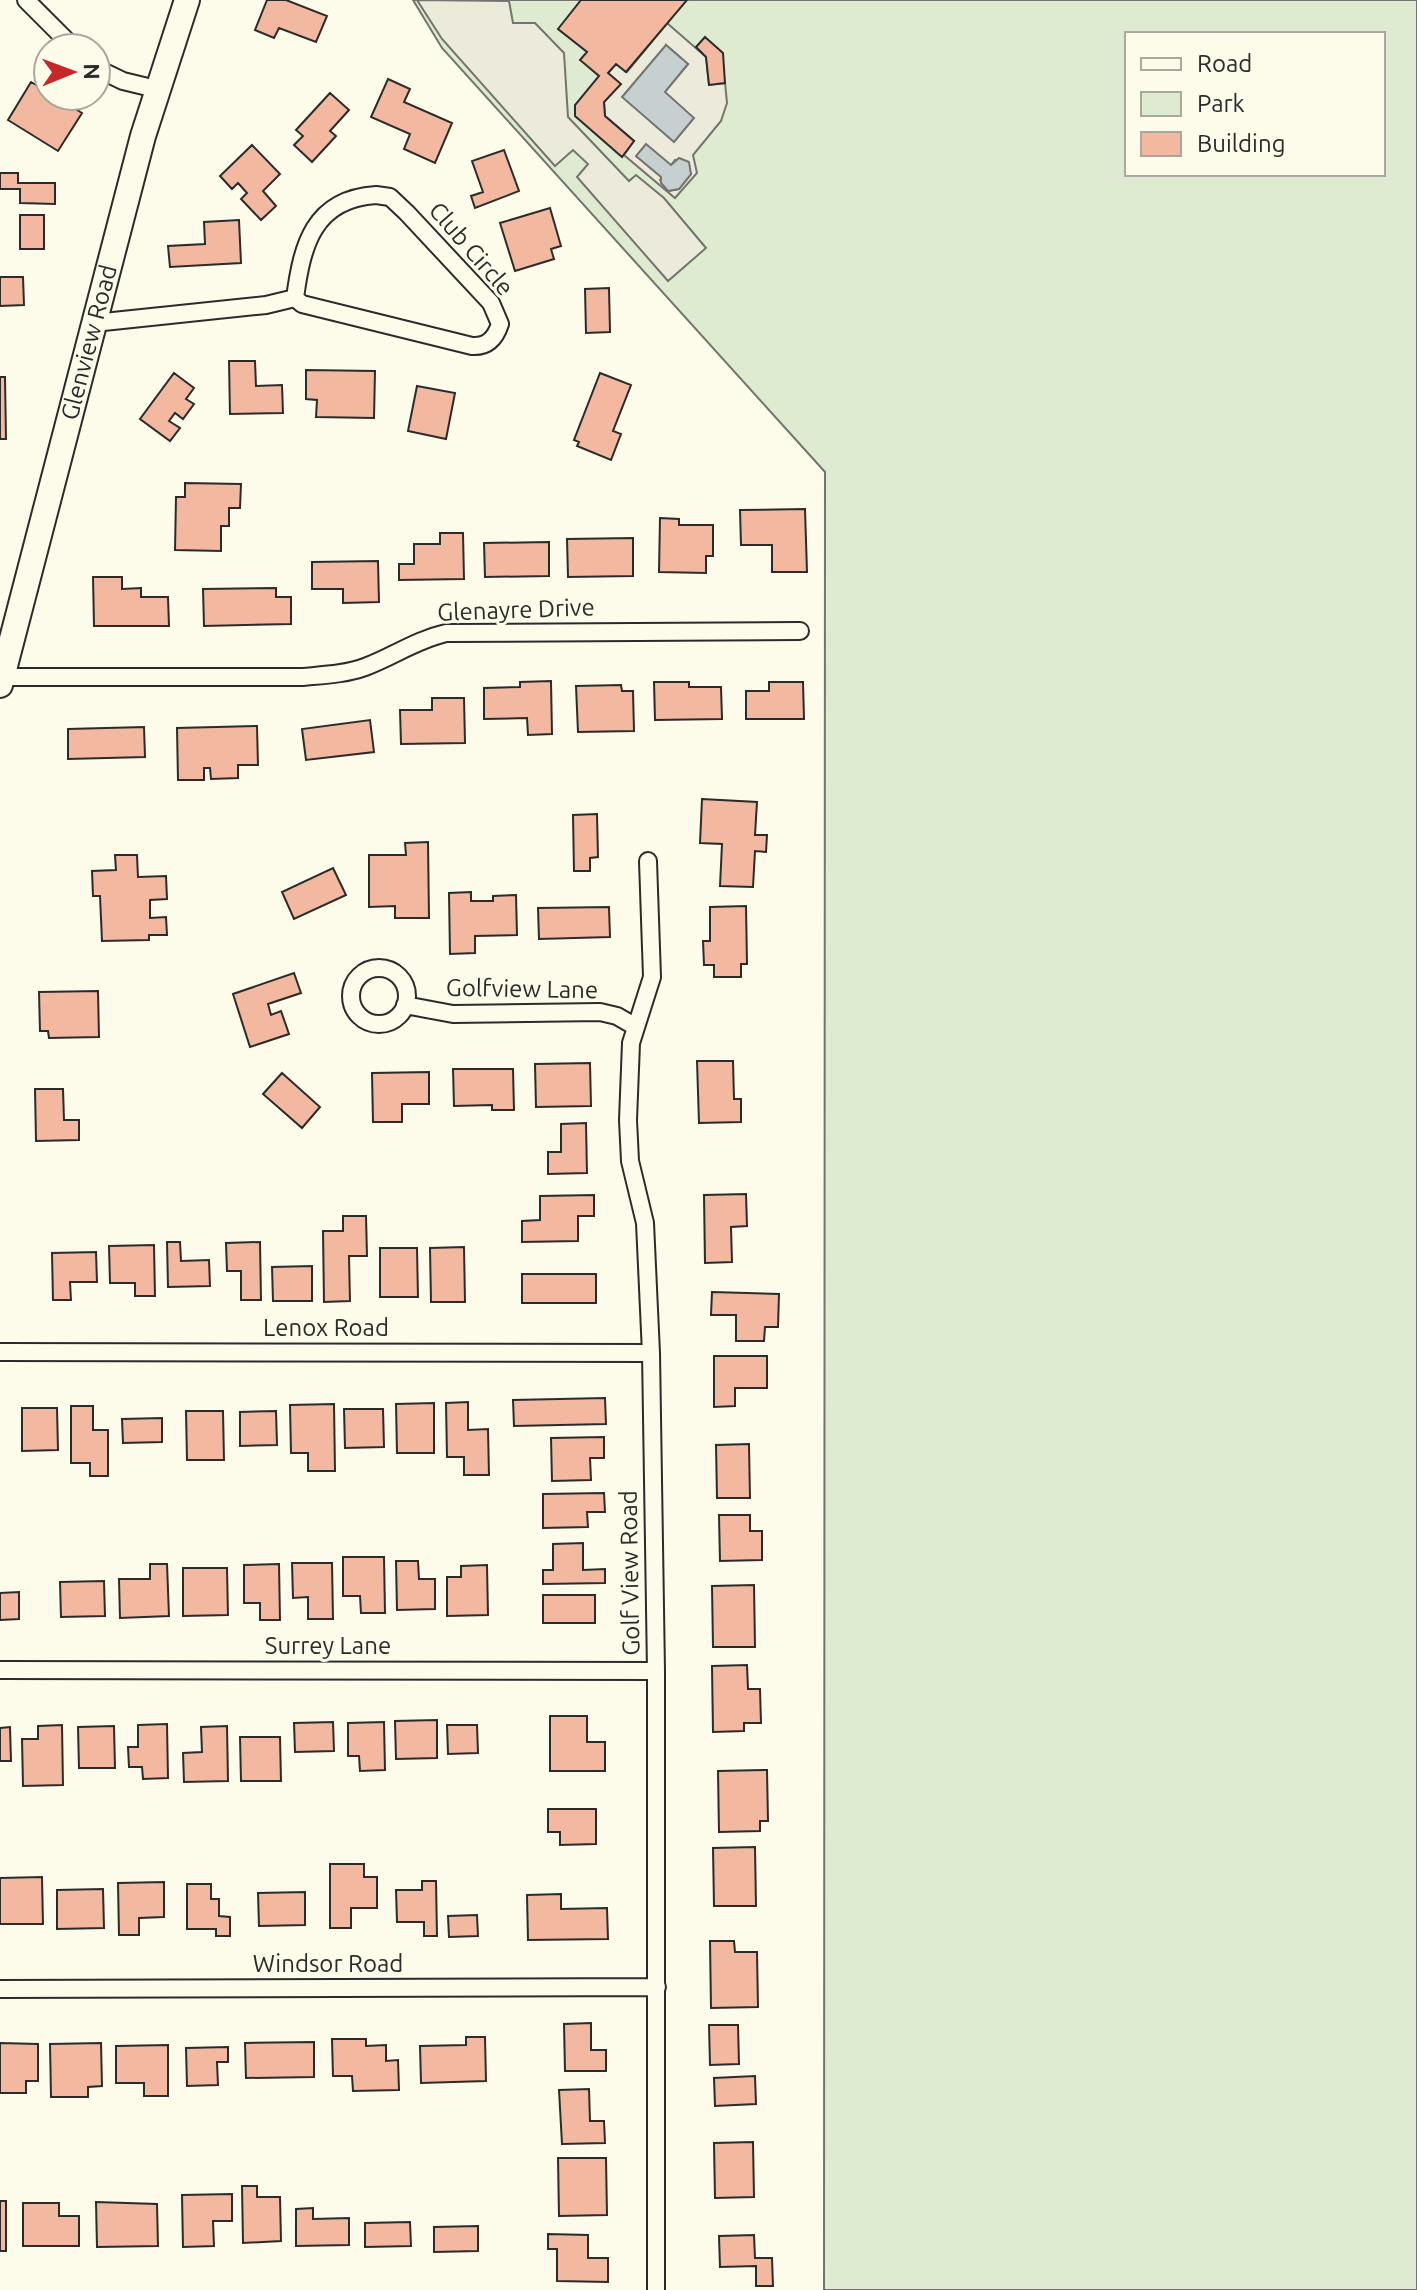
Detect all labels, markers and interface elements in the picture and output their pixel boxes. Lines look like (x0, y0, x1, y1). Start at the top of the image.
north arrow (32, 32, 112, 112)
legend (1125, 32, 1385, 176)
text: Road (1197, 50, 1252, 77)
text: N (80, 63, 105, 80)
text: Park (1197, 90, 1245, 117)
text: Building (1197, 130, 1285, 157)
street label: Club Circle (424, 197, 519, 301)
street label: Glenview Road (56, 262, 122, 423)
street label: Glenayre Drive (437, 593, 595, 626)
street label: Golfview Lane (446, 974, 598, 1003)
street label: Lenox Road (263, 1314, 389, 1341)
street label: Golf View Road (615, 1490, 644, 1656)
street label: Surrey Lane (265, 1632, 391, 1659)
street label: Windsor Road (253, 1950, 403, 1977)

